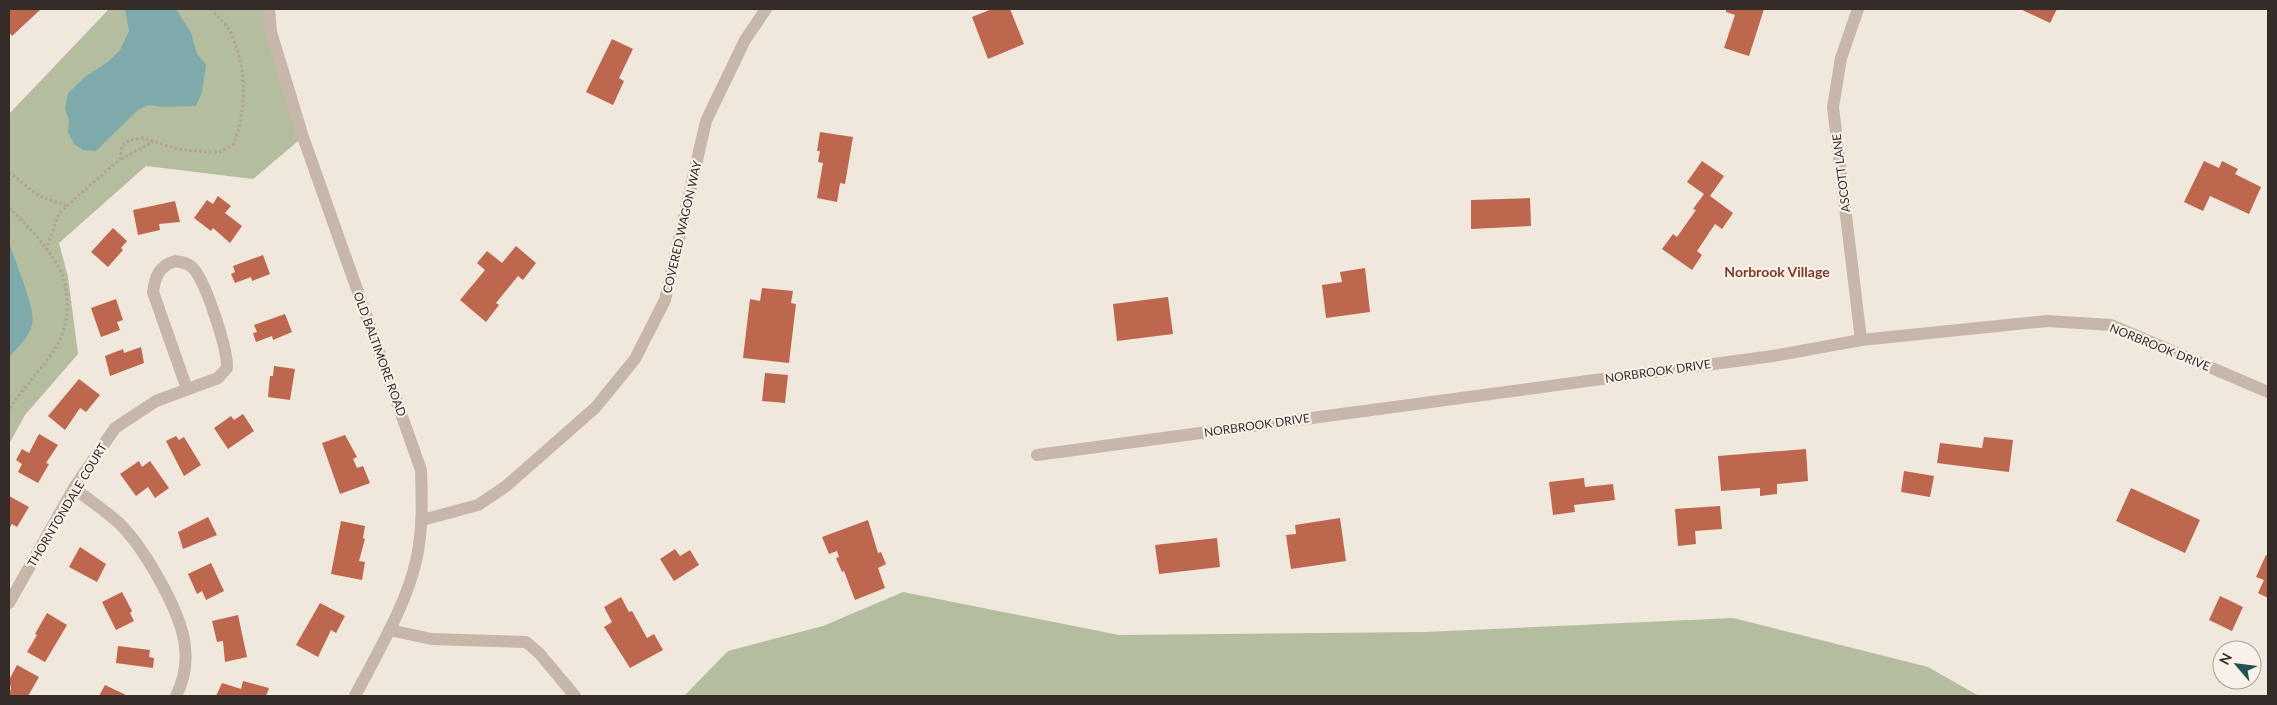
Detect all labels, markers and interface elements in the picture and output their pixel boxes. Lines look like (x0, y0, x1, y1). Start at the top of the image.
street label: ASCOTT LANE (1829, 133, 1853, 213)
street label: COVERED WAGON WAY (659, 159, 705, 295)
district label: Norbrook Village (1724, 263, 1830, 280)
street label: OLD BALTIMORE ROAD (350, 290, 410, 418)
street label: NORBROOK DRIVE (2108, 320, 2212, 374)
street label: NORBROOK DRIVE (1604, 356, 1712, 386)
street label: NORBROOK DRIVE (1203, 410, 1311, 440)
street label: THORNTONDALE COURT (24, 440, 110, 570)
north arrow (2212, 640, 2262, 690)
text: N (2215, 650, 2235, 667)

